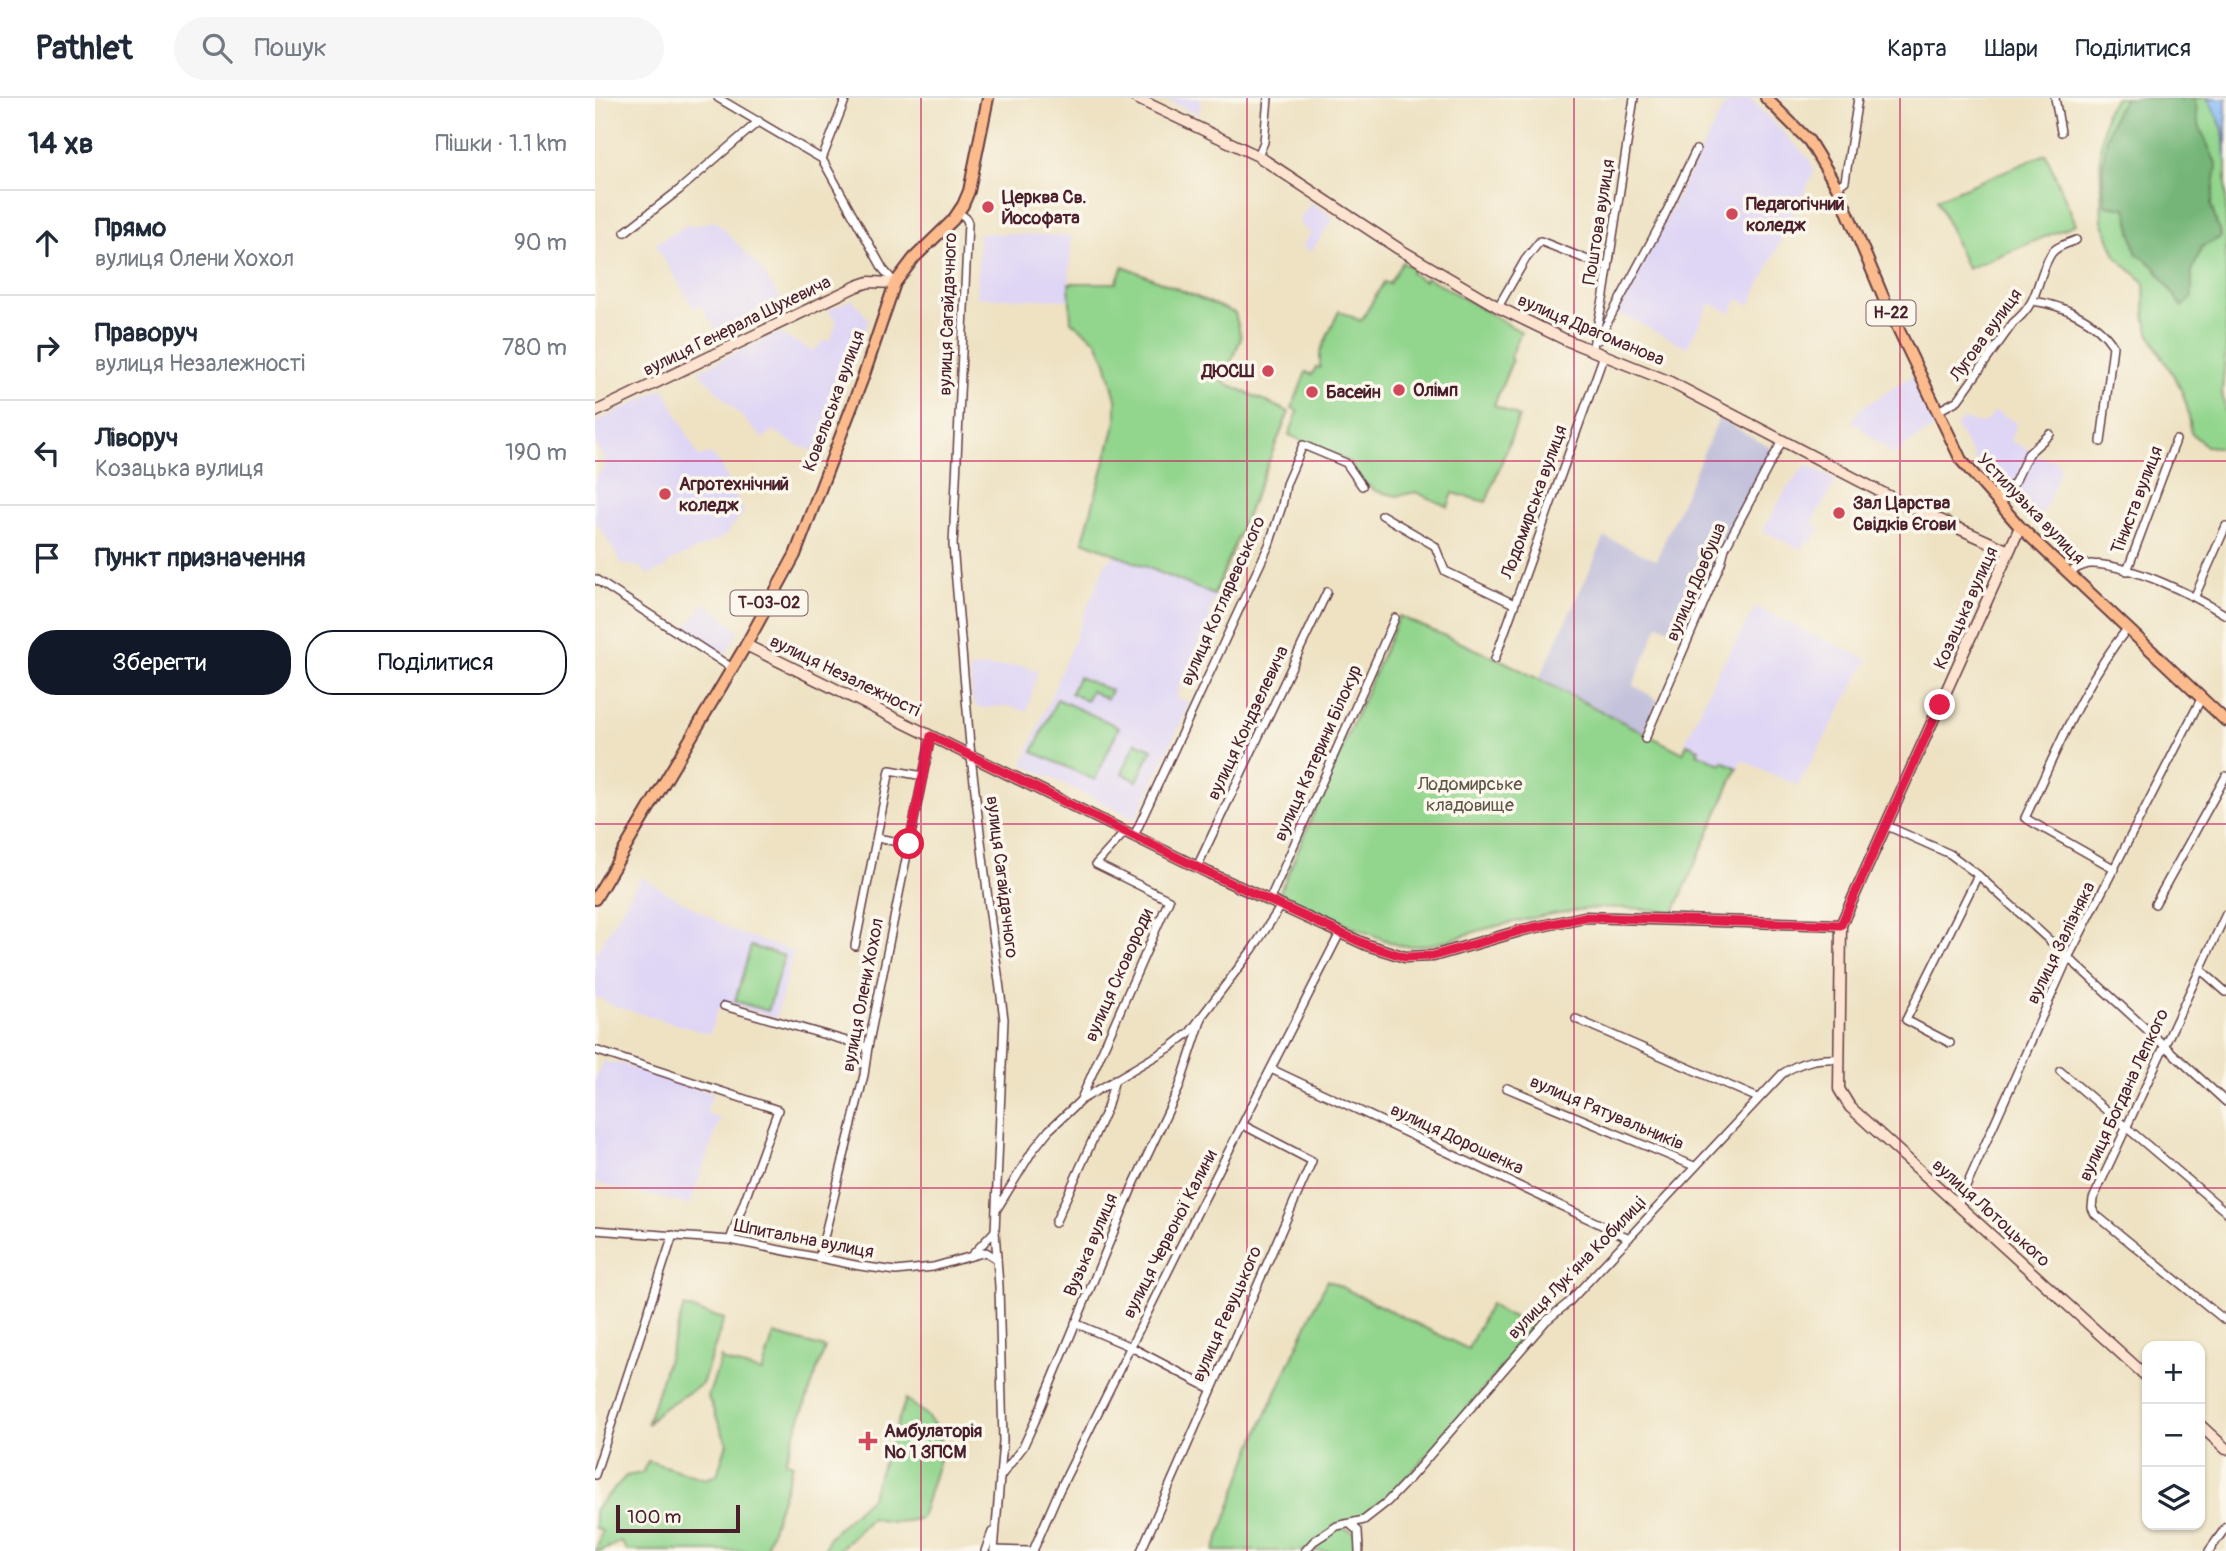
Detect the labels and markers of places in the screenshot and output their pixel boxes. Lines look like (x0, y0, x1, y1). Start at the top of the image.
place label: Церква Св. Йософата (1002, 186, 1087, 230)
place label: Педагогічний коледж (1746, 193, 1845, 237)
marker: Церква Св. Йософата (980, 199, 996, 215)
marker: Педагогічний коледж (1724, 206, 1740, 222)
place label: ДЮСШ (1201, 360, 1254, 383)
marker: ДЮСШ (1260, 363, 1276, 379)
place label: Олімп (1413, 379, 1458, 402)
place label: Басейн (1326, 381, 1381, 404)
marker: Олімп (1391, 382, 1407, 398)
marker: Басейн (1304, 384, 1320, 400)
place label: Агротехнічний коледж (679, 473, 789, 517)
marker: Агротехнічний коледж (657, 486, 673, 502)
place label: Зал Царства Свідків Єгови (1853, 492, 1956, 536)
marker: Зал Царства Свідків Єгови (1831, 505, 1847, 521)
place label: Амбулаторія № 1 ЗПСМ (884, 1420, 982, 1464)
marker: Амбулаторія № 1 ЗПСМ (858, 1431, 878, 1451)

